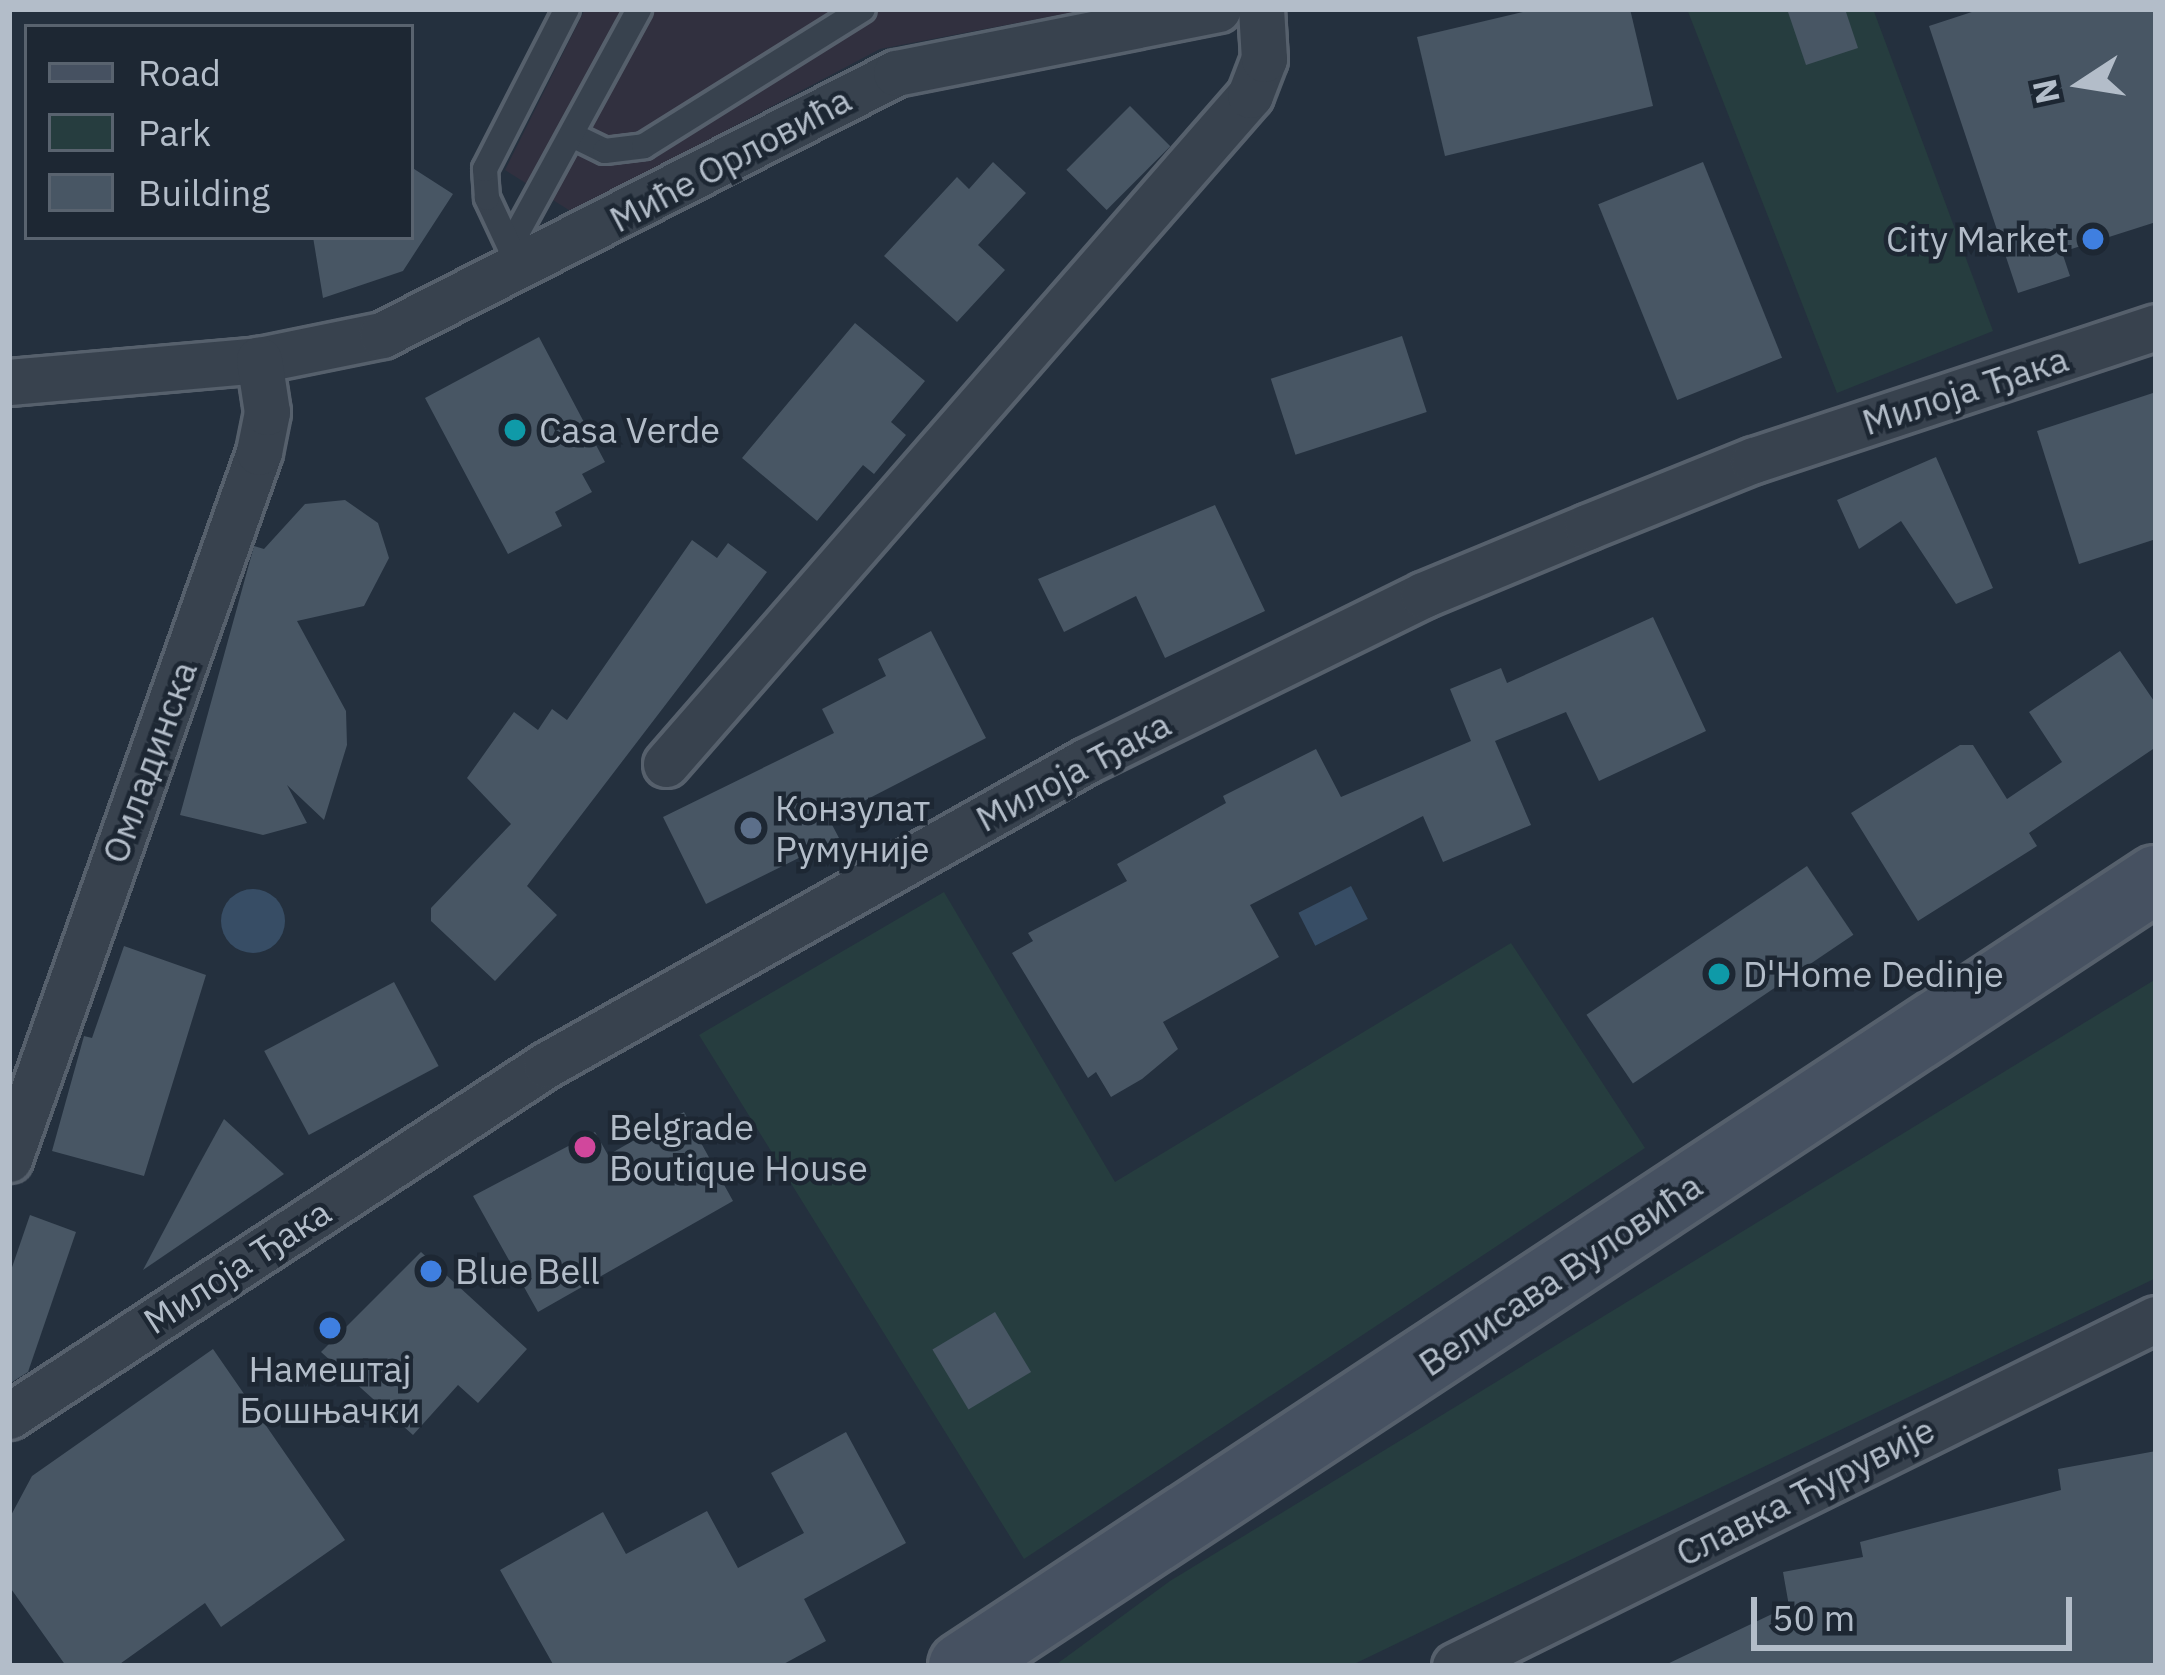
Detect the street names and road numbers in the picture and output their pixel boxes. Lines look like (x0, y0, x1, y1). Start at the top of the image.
street label: Миће Орловића (602, 77, 858, 241)
street label: Милоја Ђака (1857, 336, 2073, 444)
street label: Омладинска (93, 655, 205, 869)
street label: Милоја Ђака (968, 702, 1178, 840)
street label: Велисава Вуловића (1410, 1163, 1710, 1385)
street label: Милоја Ђака (136, 1190, 338, 1342)
street label: Славка Ћурувије (1669, 1407, 1941, 1575)

